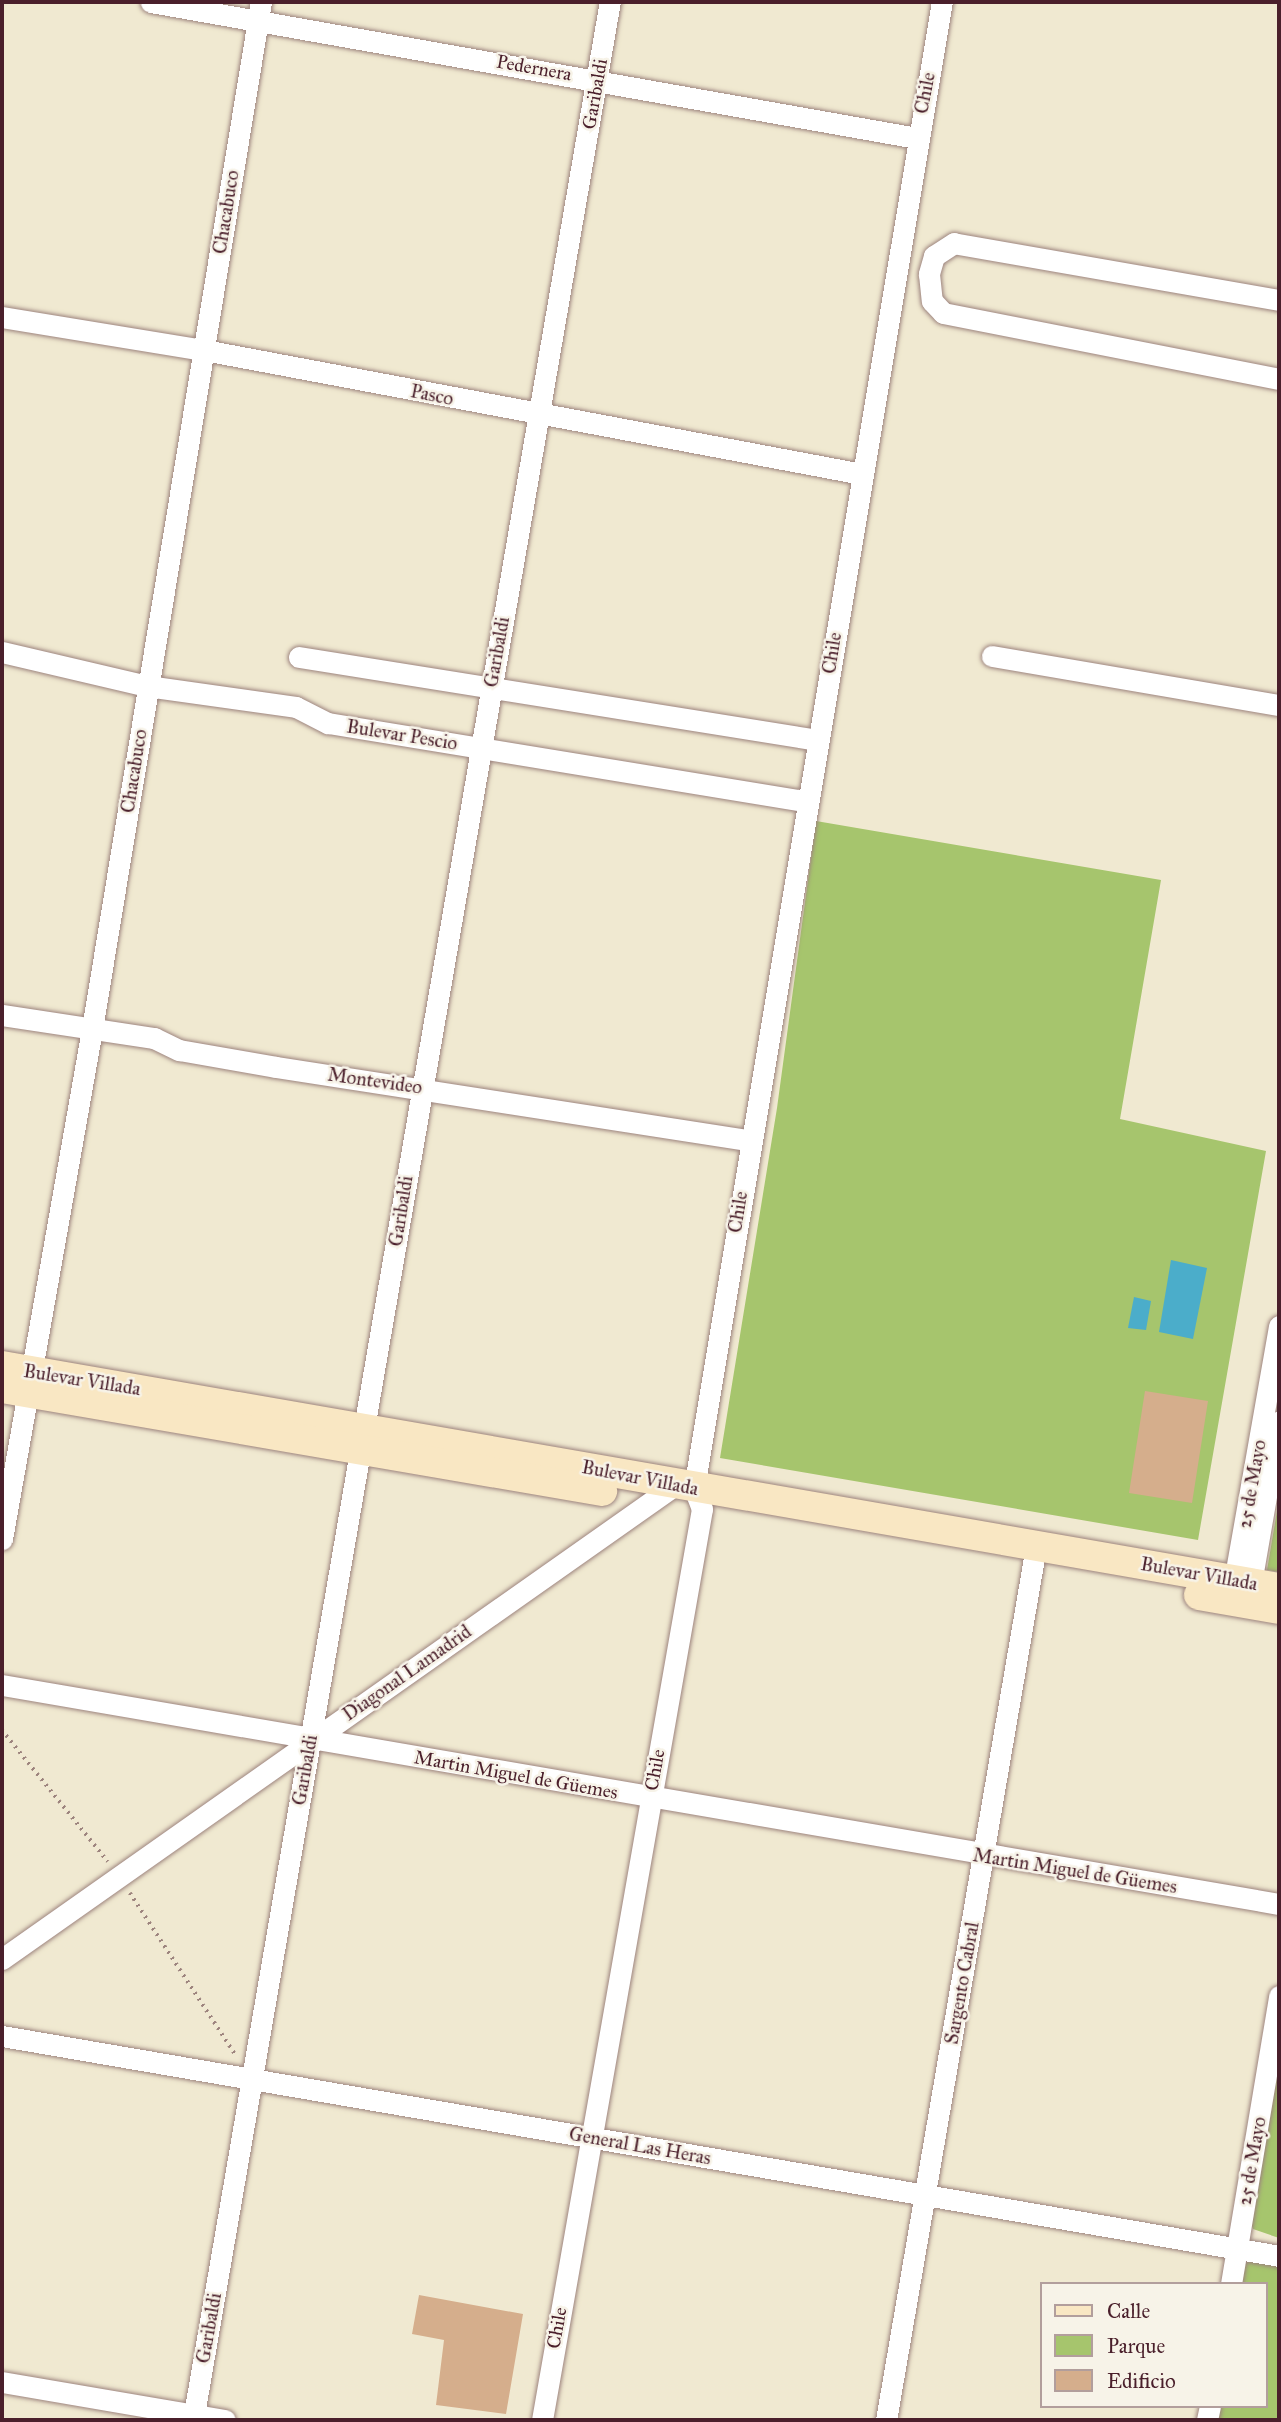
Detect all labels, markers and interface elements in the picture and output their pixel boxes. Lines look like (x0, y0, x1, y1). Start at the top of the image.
street label: Pedernera (494, 50, 574, 86)
street label: Garibaldi (578, 57, 612, 131)
street label: Chile (910, 70, 940, 116)
street label: Chacabuco (208, 168, 244, 256)
street label: Pasco (409, 380, 455, 410)
street label: Garibaldi (480, 615, 514, 689)
street label: Chile (817, 631, 847, 675)
street label: Bulevar Pescio (345, 715, 459, 755)
street label: Chacabuco (116, 727, 152, 815)
street label: Montevideo (326, 1063, 424, 1099)
street label: Garibaldi (384, 1174, 418, 1248)
street label: Chile (723, 1190, 753, 1234)
street label: Bulevar Villada (22, 1359, 142, 1401)
street label: 25 de Mayo (1233, 1438, 1271, 1530)
street label: Bulevar Villada (580, 1456, 700, 1500)
street label: Bulevar Villada (1139, 1553, 1259, 1595)
street label: Diagonal Lamadrid (338, 1620, 476, 1726)
street label: Garibaldi (288, 1733, 322, 1807)
street label: Martin Miguel de Güemes (412, 1746, 620, 1804)
street label: Chile (640, 1747, 670, 1793)
street label: Martin Miguel de Güemes (971, 1844, 1179, 1898)
street label: Sargento Cabral (940, 1920, 984, 2046)
street label: 25 de Mayo (1233, 2115, 1271, 2207)
street label: General Las Heras (567, 2122, 713, 2170)
legend (1040, 2282, 1267, 2408)
street label: Garibaldi (192, 2291, 226, 2365)
text: Calle (1107, 2298, 1150, 2324)
street label: Chile (542, 2305, 572, 2351)
text: Parque (1107, 2333, 1165, 2359)
text: Edificio (1107, 2368, 1176, 2394)

